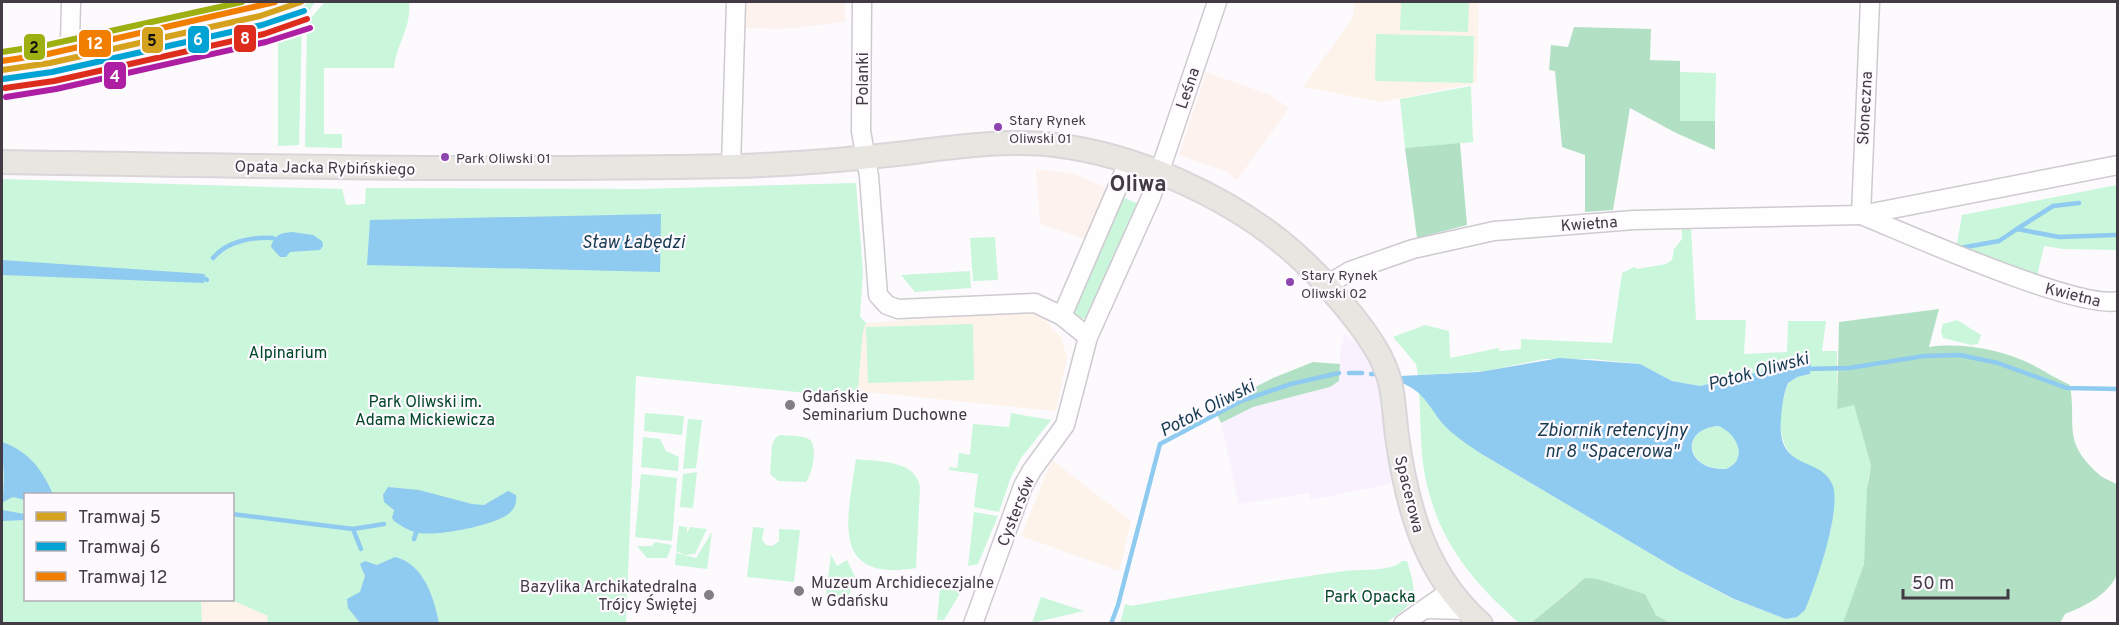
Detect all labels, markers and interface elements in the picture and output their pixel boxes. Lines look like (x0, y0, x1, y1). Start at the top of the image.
line badge: 8 (233, 24, 257, 53)
line badge: 6 (187, 25, 210, 54)
line badge: 5 (141, 26, 164, 54)
line badge: 12 (78, 29, 112, 58)
text: 8 (240, 30, 250, 50)
text: 6 (193, 31, 203, 51)
text: 5 (147, 32, 157, 52)
line badge: 2 (23, 33, 46, 61)
text: 12 (87, 35, 103, 55)
text: 2 (29, 39, 39, 59)
street label: Polanki (854, 52, 874, 106)
line badge: 4 (103, 61, 127, 90)
street label: Leśna (1173, 65, 1205, 112)
text: 4 (110, 68, 120, 88)
street label: Słoneczna (1854, 71, 1878, 146)
place label: Stary Rynek Oliwski 01 (1009, 113, 1086, 148)
marker: Stary Rynek Oliwski 01 (992, 121, 1004, 133)
marker: Park Oliwski 01 (439, 151, 451, 163)
place label: Park Oliwski 01 (456, 151, 551, 168)
street label: Opata Jacka Rybińskiego (234, 157, 415, 181)
district label: Oliwa (1110, 172, 1167, 199)
street label: Kwietna (1560, 213, 1618, 237)
water label: Staw Łabędzi (581, 232, 686, 255)
place label: Stary Rynek Oliwski 02 (1301, 268, 1378, 303)
marker: Stary Rynek Oliwski 02 (1284, 276, 1296, 288)
street label: Kwietna (2043, 279, 2103, 313)
park label: Alpinarium (249, 344, 327, 364)
water label: Potok Oliwski (1705, 348, 1813, 397)
water label: Potok Oliwski (1156, 375, 1261, 443)
place label: Gdańskie Seminarium Duchowne (802, 388, 967, 426)
park label: Park Oliwski im. Adama Mickiewicza (355, 393, 495, 431)
marker: Gdańskie Seminarium Duchowne (783, 398, 797, 412)
water label: Zbiornik retencyjny nr 8 "Spacerowa" (1537, 420, 1689, 464)
street label: Spacerowa (1389, 454, 1427, 535)
street label: Cystersów (994, 474, 1040, 550)
legend (24, 493, 234, 601)
text: Tramwaj 5 (78, 507, 161, 530)
text: Tramwaj 6 (78, 537, 161, 560)
scale bar (1903, 562, 2008, 600)
text: Tramwaj 12 (78, 567, 168, 590)
text: 50 m (1912, 573, 1954, 596)
place label: Muzeum Archidiecezjalne w Gdańsku (811, 574, 994, 612)
place label: Bazylika Archikatedralna Trójcy Świętej (520, 578, 697, 616)
marker: Muzeum Archidiecezjalne w Gdańsku (792, 584, 806, 598)
marker: Bazylika Archikatedralna Trójcy Świętej (702, 588, 716, 602)
park label: Park Opacka (1325, 588, 1415, 608)

